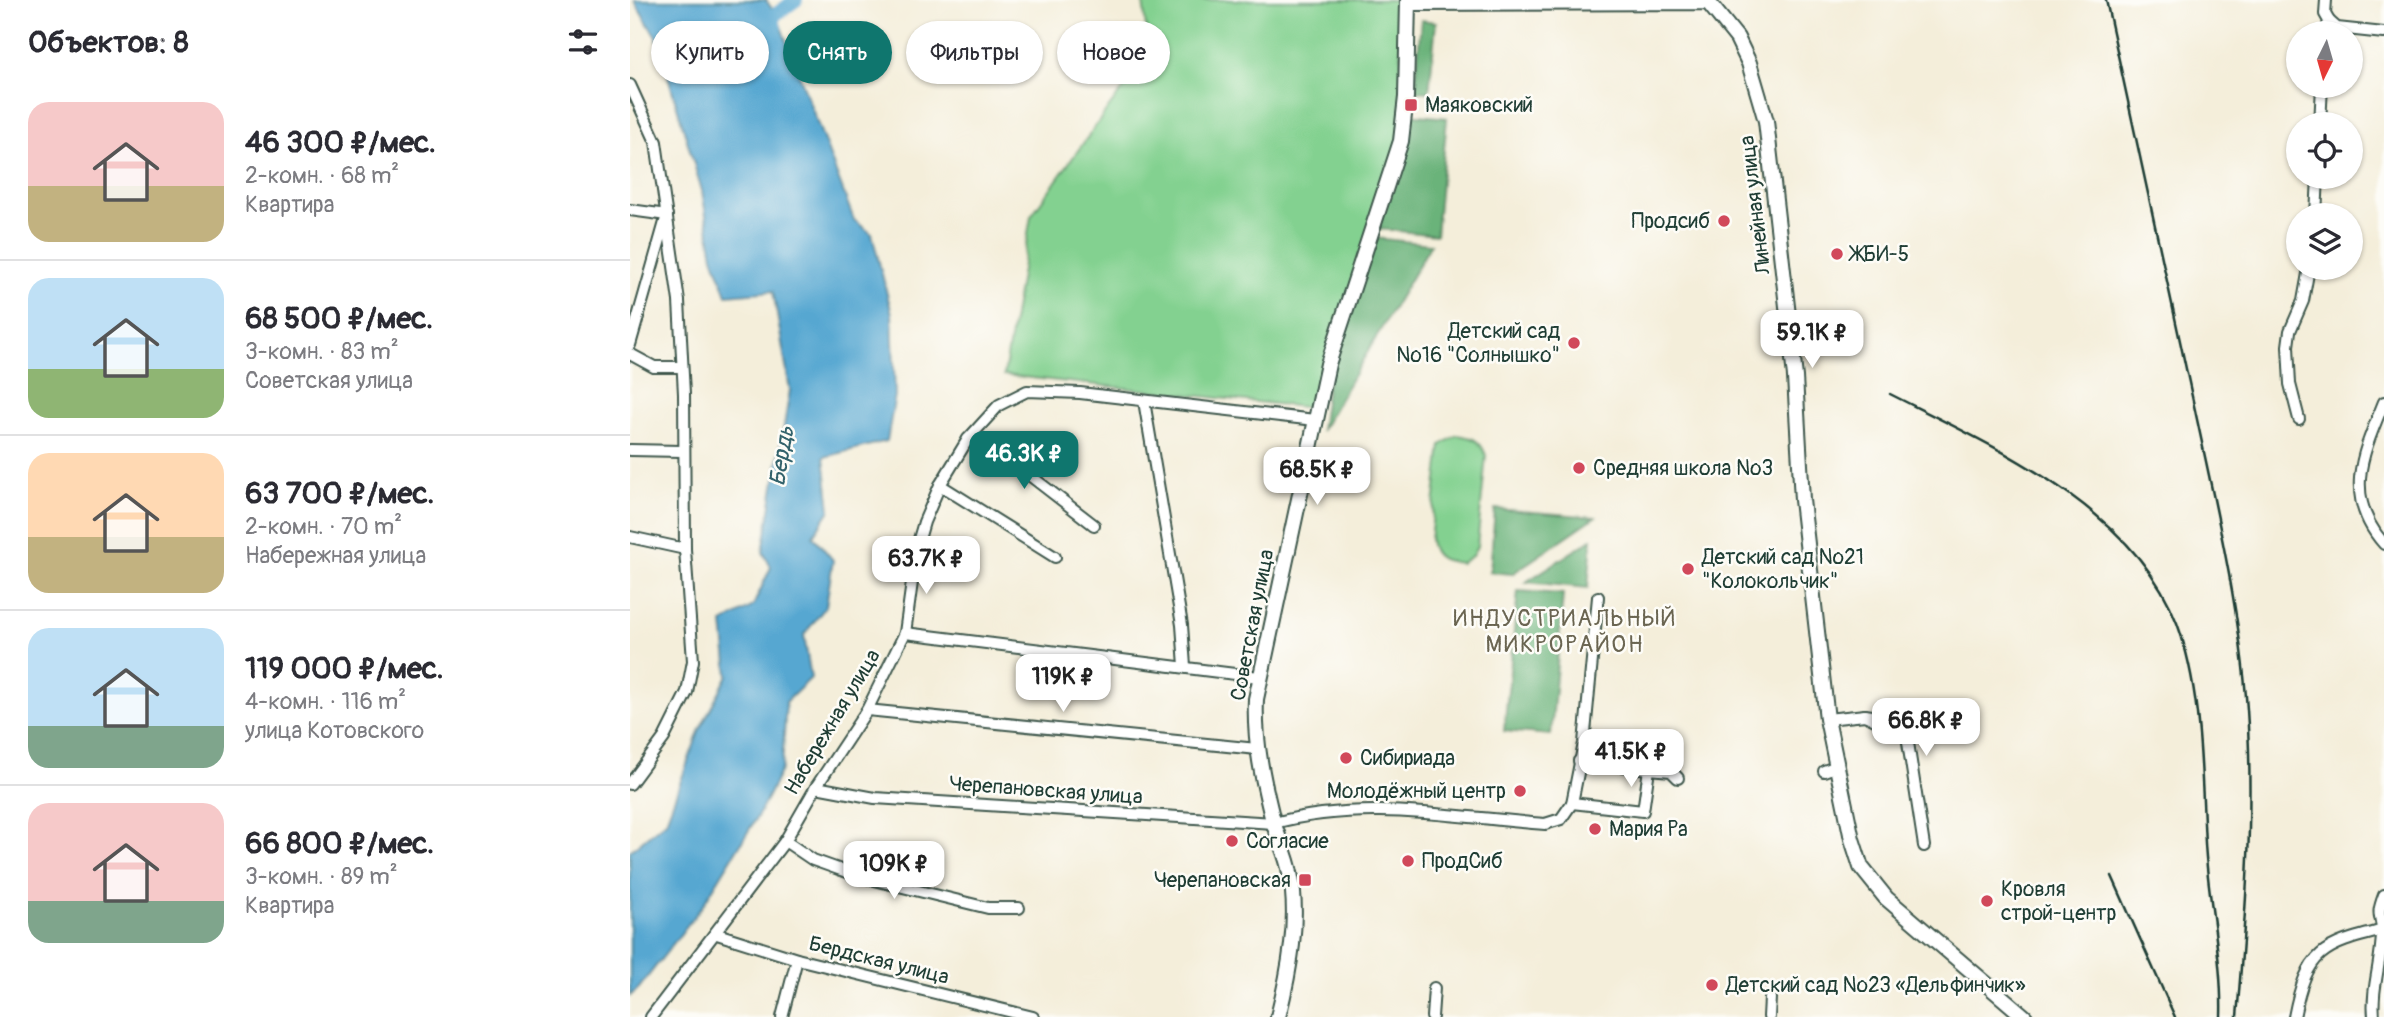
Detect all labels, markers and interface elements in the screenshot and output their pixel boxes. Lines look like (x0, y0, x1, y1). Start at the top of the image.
chip: Купить (651, 21, 769, 84)
chip: Снять (783, 21, 892, 84)
chip: Фильтры (906, 21, 1043, 84)
chip: Новое (1057, 21, 1170, 84)
north arrow (2286, 21, 2362, 98)
map controls (2286, 21, 2363, 280)
icon: filters (564, 23, 602, 61)
text: Объектов: 8 (28, 24, 189, 61)
place label: Маяковский (1425, 92, 1533, 119)
marker: Маяковский (1403, 97, 1419, 113)
button: locate (2286, 112, 2363, 189)
text: 46 300 ₽/мес. (245, 124, 436, 161)
icon: home (84, 130, 168, 214)
street label: Линейная улица (1734, 134, 1778, 277)
text: 2-комн. · 68 m² (245, 161, 399, 190)
text: Квартира (245, 190, 334, 219)
button: layers (2286, 203, 2363, 280)
place label: Продсиб (1632, 208, 1710, 235)
marker: Продсиб (1716, 213, 1732, 229)
place label: ЖБИ-5 (1848, 241, 1909, 268)
marker: ЖБИ-5 (1829, 246, 1845, 262)
text: 68 500 ₽/мес. (245, 300, 433, 337)
icon: home (84, 306, 168, 390)
pin: 59.1K ₽ (1747, 310, 1877, 370)
place label: Детский сад №16 "Солнышко" (1396, 318, 1560, 369)
text: 59.1K ₽ (1776, 318, 1848, 347)
marker: Детский сад №16 "Солнышко" (1566, 335, 1582, 351)
text: 3-комн. · 83 m² (245, 337, 399, 366)
text: Советская улица (245, 366, 413, 395)
water label: Бердь (762, 424, 801, 488)
pin: 46.3K ₽ (959, 432, 1089, 491)
text: 46.3K ₽ (985, 439, 1063, 468)
pin: 68.5K ₽ (1252, 448, 1382, 507)
text: 68.5K ₽ (1279, 455, 1355, 484)
place label: Средняя школа №3 (1593, 455, 1773, 482)
marker: Средняя школа №3 (1571, 460, 1587, 476)
text: 63 700 ₽/мес. (245, 475, 434, 512)
icon: home (84, 481, 168, 565)
text: 2-комн. · 70 m² (245, 512, 402, 541)
pin: 63.7K ₽ (861, 536, 991, 596)
text: Набережная улица (245, 541, 426, 570)
text: 63.7K ₽ (888, 544, 964, 573)
place label: Детский сад №21 "Колокольчик" (1701, 544, 1864, 595)
street label: Советская улица (1225, 547, 1280, 703)
marker: Детский сад №21 "Колокольчик" (1680, 561, 1696, 577)
district label: ИНДУСТРИАЛЬНЫЙ МИКРОРАЙОН (1453, 604, 1677, 659)
street label: Набережная улица (778, 644, 887, 800)
text: 119 000 ₽/мес. (245, 650, 444, 687)
pin: 119K ₽ (1006, 654, 1120, 714)
icon: home (84, 656, 168, 740)
text: 119K ₽ (1032, 662, 1094, 691)
text: 4-комн. · 116 m² (245, 687, 406, 716)
pin: 66.8K ₽ (1861, 698, 1991, 758)
text: 66.8K ₽ (1888, 706, 1964, 735)
text: улица Котовского (245, 716, 424, 745)
pin: 41.5K ₽ (1566, 730, 1696, 789)
text: 41.5K ₽ (1595, 737, 1667, 766)
place label: Сибириада (1360, 745, 1455, 772)
marker: Сибириада (1338, 750, 1354, 766)
street label: Черепановская улица (948, 770, 1144, 811)
place label: Молодёжный центр (1327, 778, 1506, 805)
marker: Молодёжный центр (1512, 783, 1528, 799)
place label: Мария Ра (1609, 816, 1688, 843)
marker: Мария Ра (1587, 821, 1603, 837)
text: 66 800 ₽/мес. (245, 825, 434, 862)
place label: Согласие (1246, 828, 1329, 855)
icon: home (84, 831, 168, 915)
marker: Согласие (1224, 833, 1240, 849)
pin: 109K ₽ (837, 842, 951, 901)
place label: ПродСиб (1422, 848, 1503, 875)
text: 109K ₽ (859, 849, 929, 878)
marker: ПродСиб (1400, 853, 1416, 869)
text: 3-комн. · 89 m² (245, 862, 398, 891)
place label: Черепановская (1154, 867, 1291, 894)
marker: Черепановская (1297, 872, 1313, 888)
place label: Кровля строй-центр (2001, 876, 2117, 927)
text: Квартира (245, 891, 334, 920)
marker: Кровля строй-центр (1979, 893, 1995, 909)
street label: Бердская улица (806, 930, 952, 991)
place label: Детский сад №23 «Дельфинчик» (1725, 972, 2026, 999)
marker: Детский сад №23 «Дельфинчик» (1704, 977, 1720, 993)

